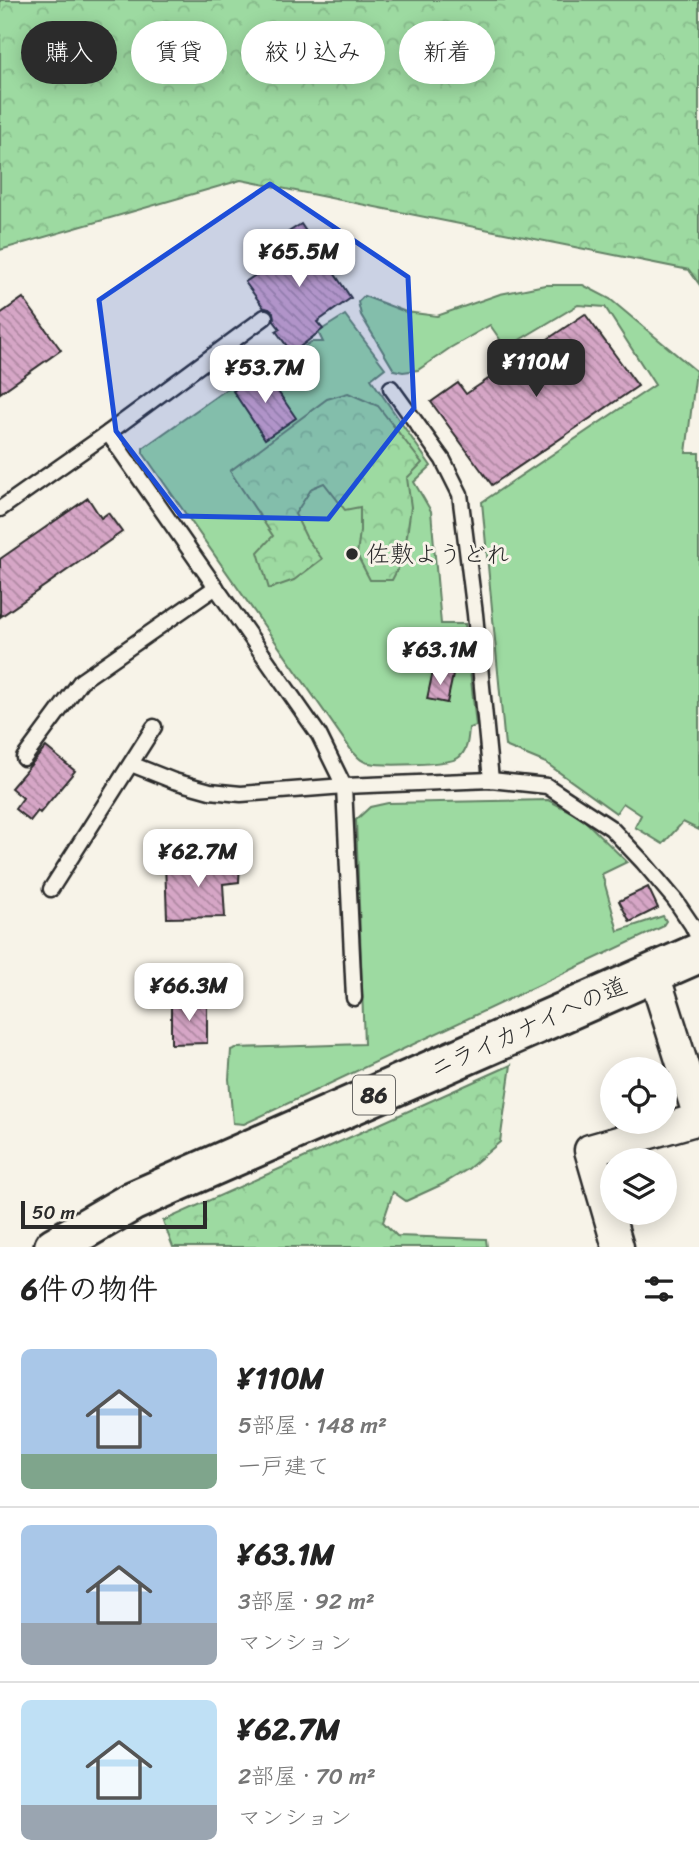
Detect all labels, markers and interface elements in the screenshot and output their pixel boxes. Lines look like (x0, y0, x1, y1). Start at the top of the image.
chip: 購入 (21, 21, 117, 84)
chip: 賃貸 (131, 21, 227, 84)
chip: 絞り込み (241, 21, 385, 84)
chip: 新着 (399, 21, 495, 84)
pin: ¥65.5M (242, 230, 356, 289)
text: ¥65.5M (259, 231, 339, 272)
pin: ¥110M (487, 340, 585, 399)
text: ¥110M (503, 341, 569, 382)
pin: ¥53.7M (208, 346, 322, 405)
text: ¥53.7M (226, 347, 304, 388)
place label: 佐敷ようどれ (366, 533, 510, 575)
marker: 佐敷ようどれ (344, 546, 360, 562)
pin: ¥63.1M (383, 628, 497, 687)
text: ¥63.1M (403, 629, 477, 670)
pin: ¥62.7M (141, 830, 255, 889)
text: ¥62.7M (159, 831, 237, 872)
pin: ¥66.3M (132, 964, 246, 1023)
street label: ニライカナイへの道 (422, 964, 634, 1090)
text: ¥66.3M (150, 965, 228, 1006)
map controls (600, 1057, 677, 1225)
button: locate (600, 1057, 677, 1134)
road number: 86 (353, 1076, 395, 1114)
button: layers (600, 1148, 677, 1225)
text: 50 m (32, 1196, 75, 1229)
scale bar (21, 1198, 206, 1230)
text: 6件の物件 (21, 1262, 158, 1316)
icon: filters (640, 1270, 678, 1308)
text: ¥110M (238, 1351, 324, 1405)
icon: home (77, 1377, 161, 1461)
text: 5部屋 · 148 m² (238, 1405, 387, 1446)
text: 一戸建て (238, 1446, 330, 1487)
text: ¥63.1M (238, 1527, 335, 1581)
icon: home (77, 1553, 161, 1637)
text: 3部屋 · 92 m² (238, 1581, 375, 1622)
text: マンション (238, 1622, 352, 1663)
text: ¥62.7M (238, 1702, 340, 1756)
icon: home (77, 1728, 161, 1812)
text: 2部屋 · 70 m² (238, 1756, 376, 1797)
text: マンション (238, 1797, 352, 1838)

